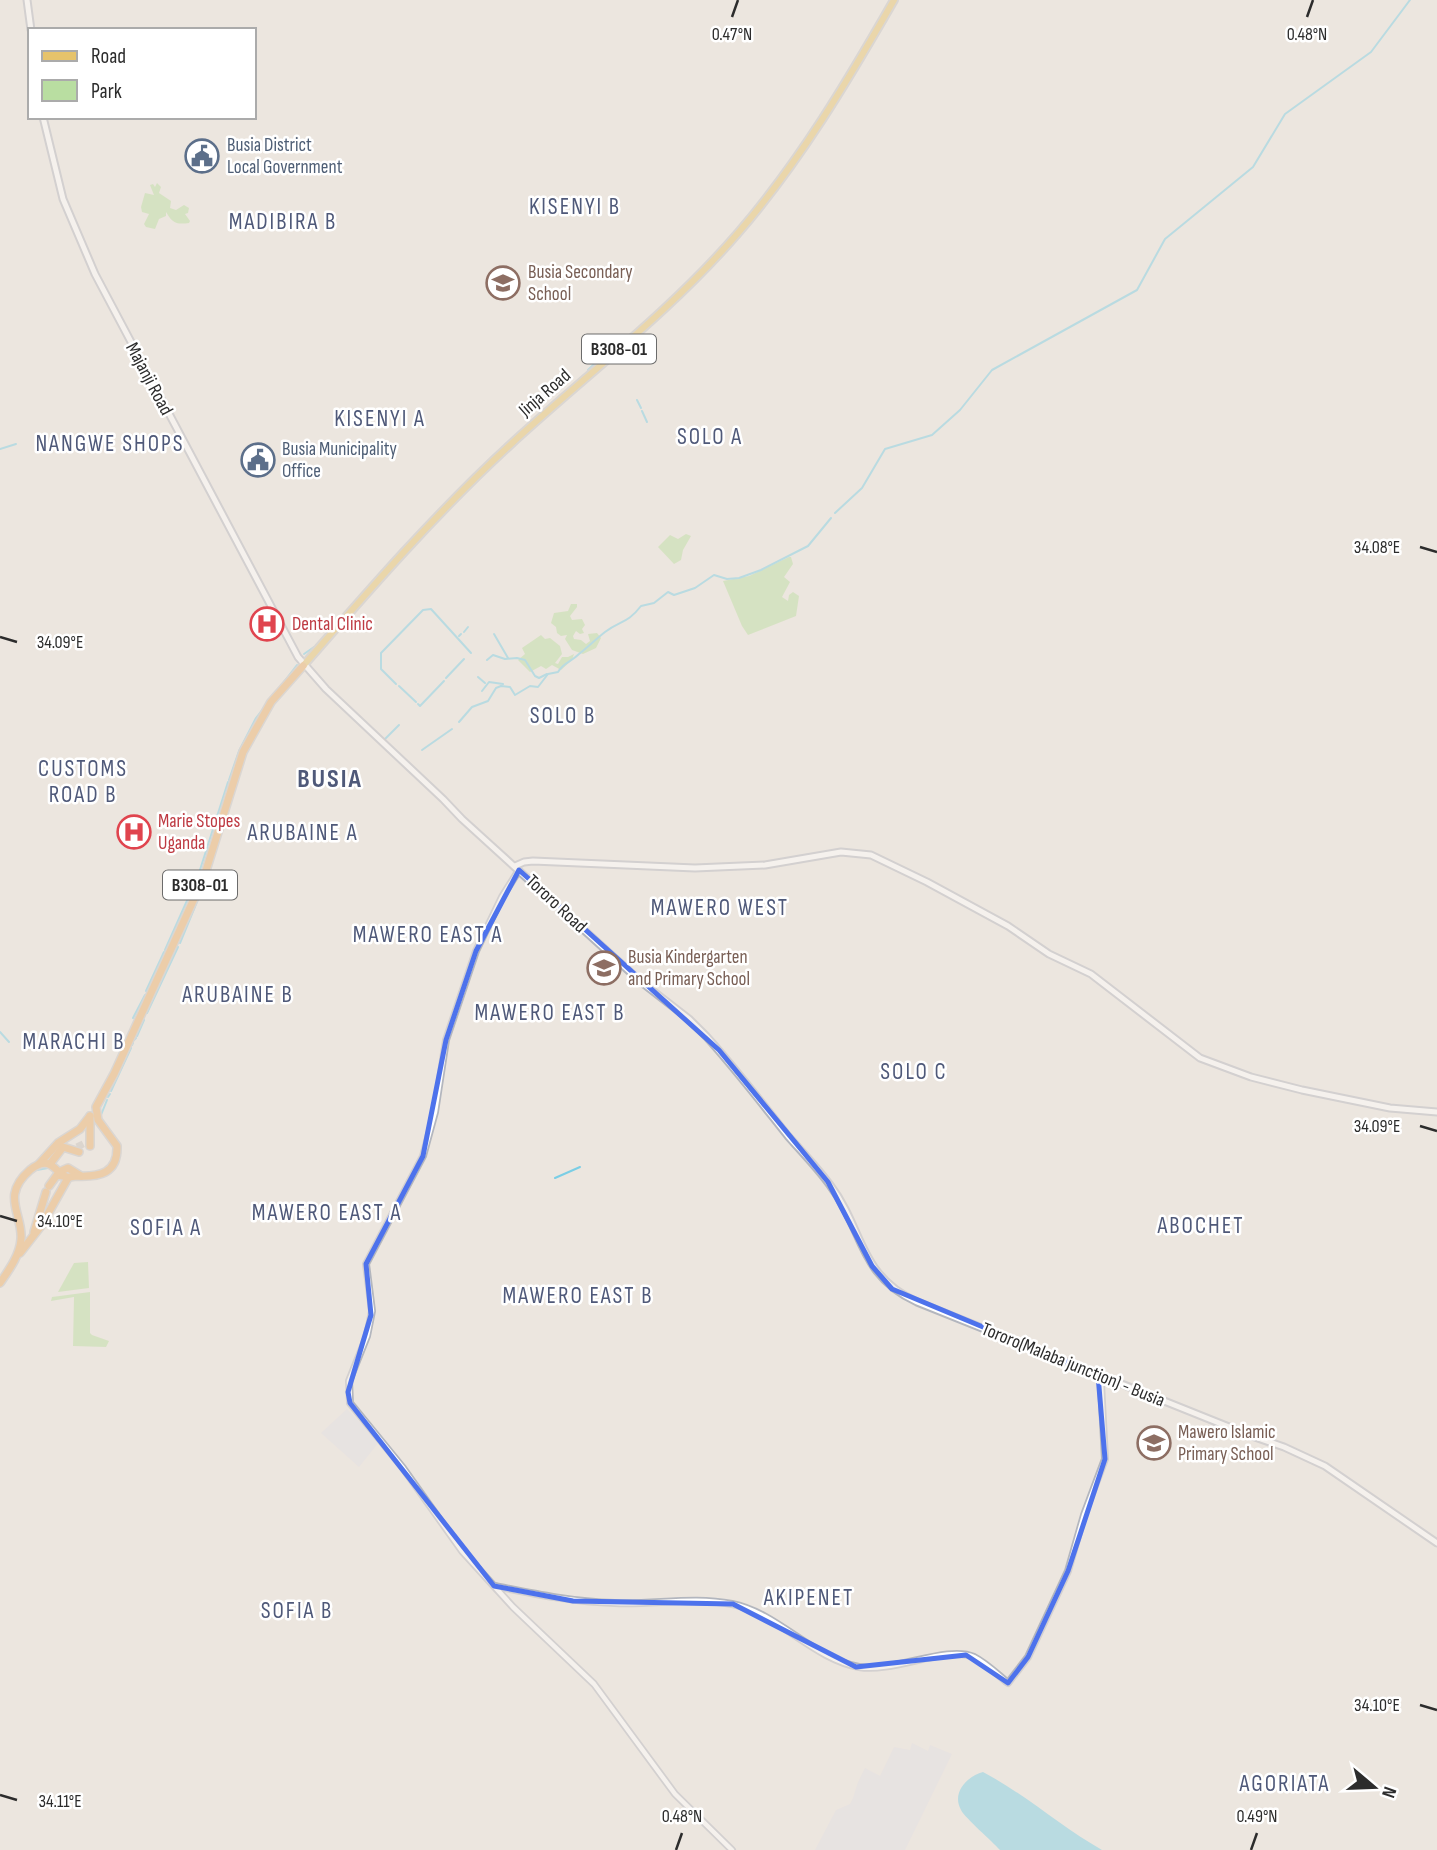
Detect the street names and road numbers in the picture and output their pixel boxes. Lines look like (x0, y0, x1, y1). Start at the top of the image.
road number: B308-01 (582, 334, 656, 363)
street label: Majanji Road (120, 339, 178, 419)
street label: Jinja Road (514, 364, 576, 422)
road number: B308-01 (163, 870, 237, 900)
street label: Tororo Road (521, 870, 591, 938)
street label: Tororo(Malaba junction) - Busia (978, 1318, 1168, 1412)

